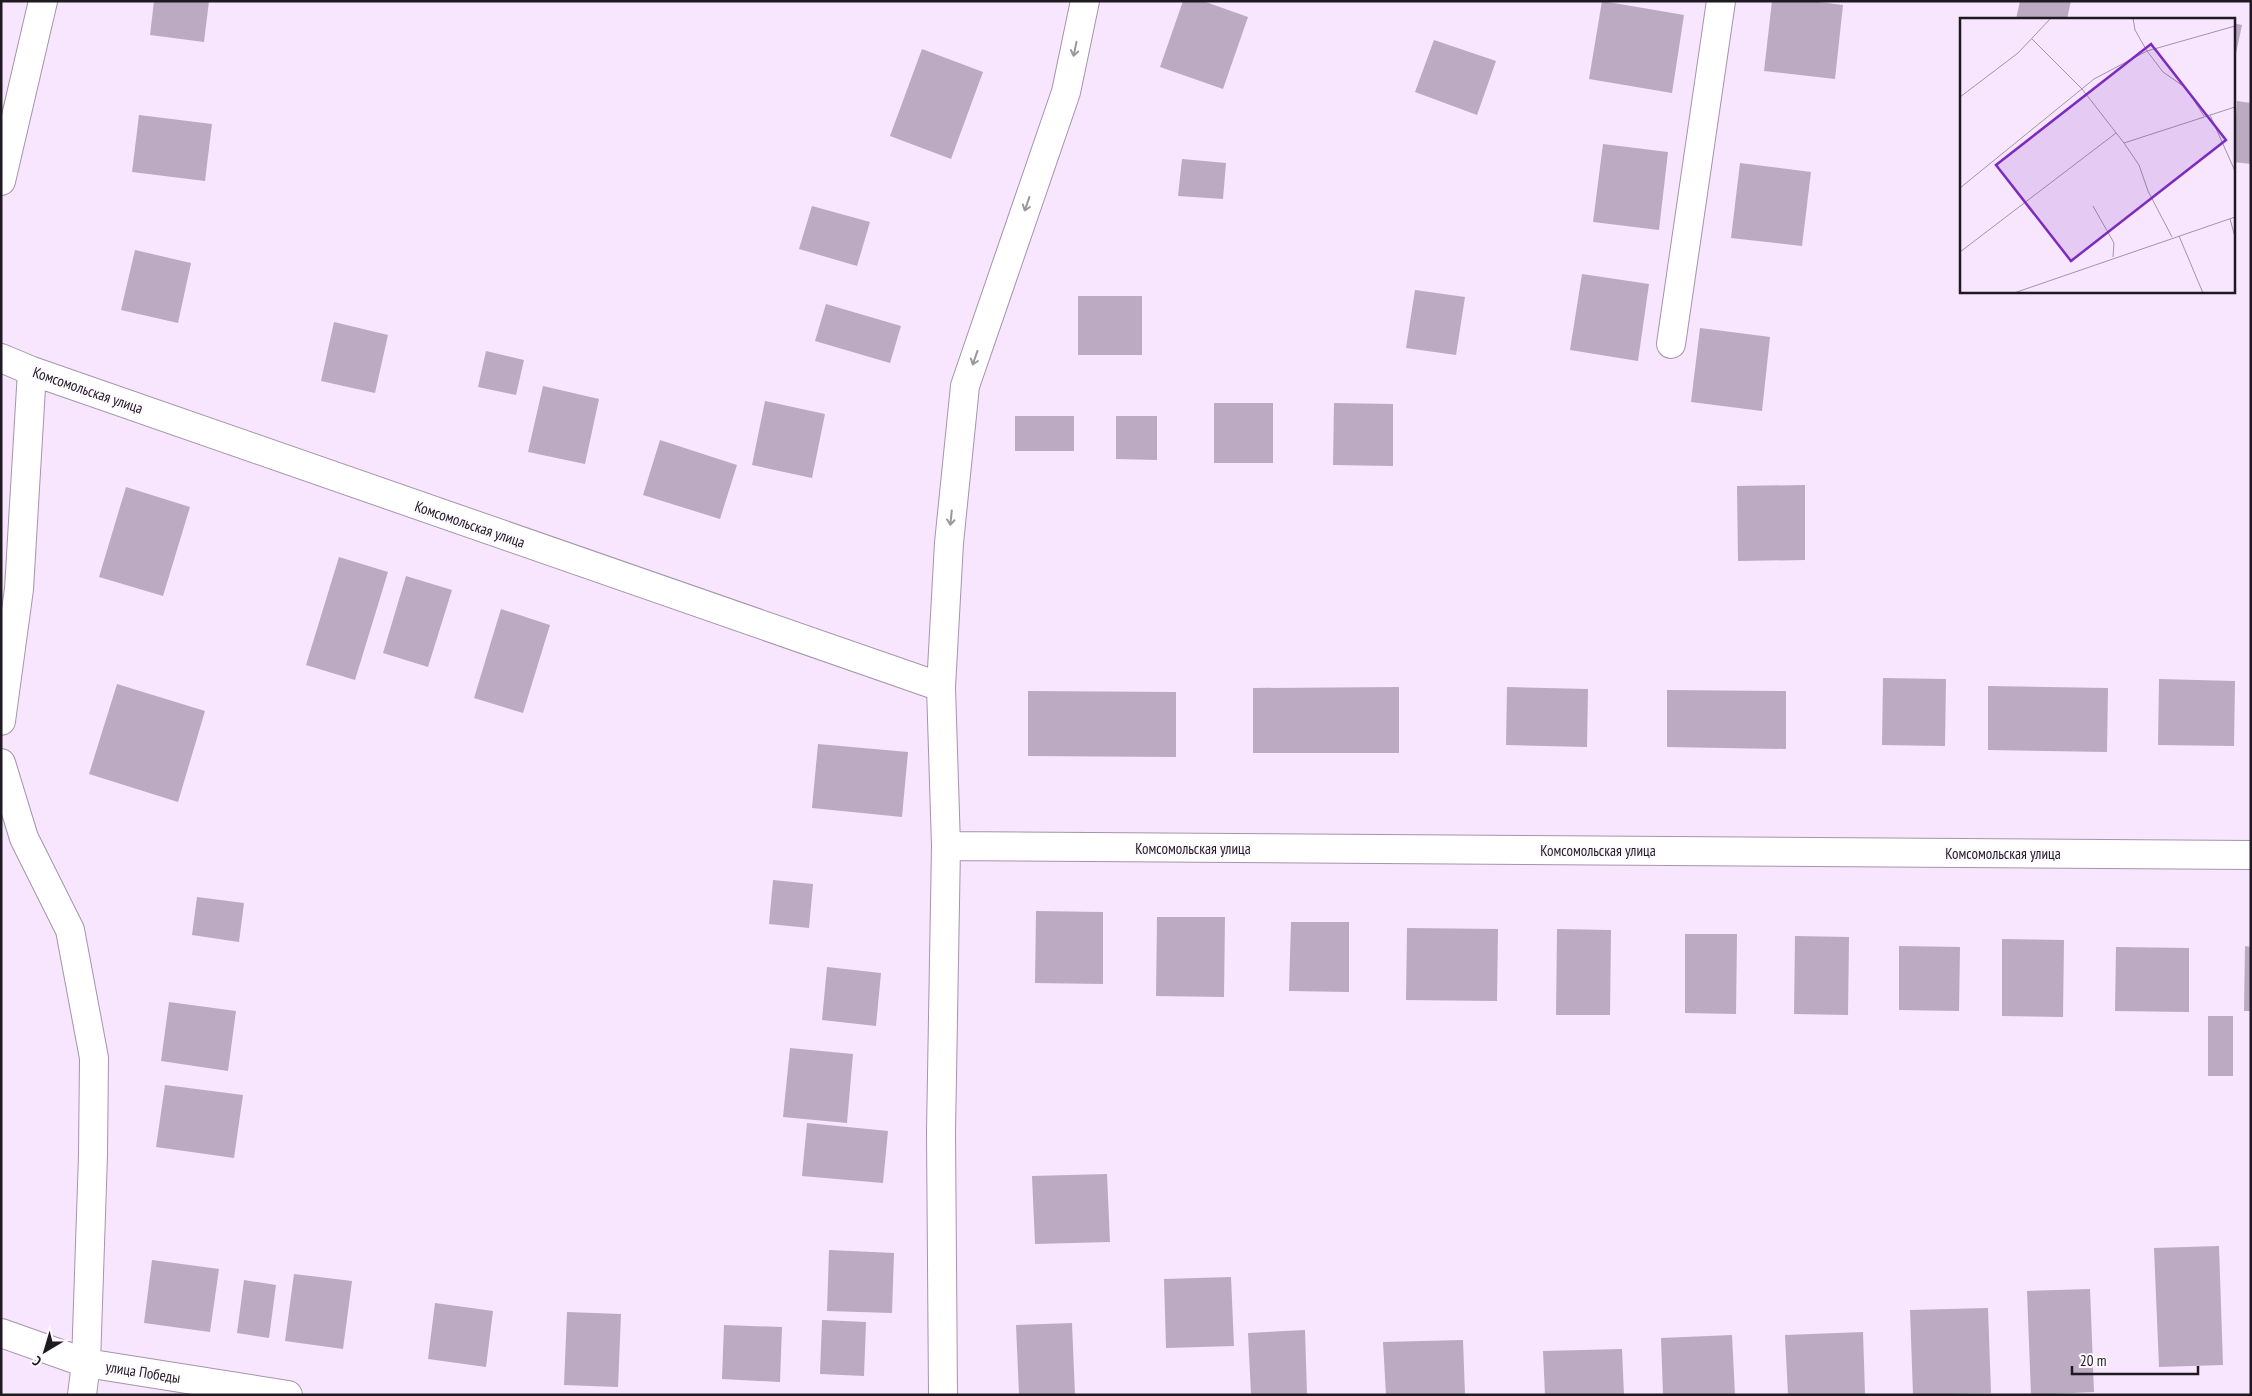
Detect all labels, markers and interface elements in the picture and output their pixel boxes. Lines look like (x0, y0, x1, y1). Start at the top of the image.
inset map (1960, 18, 2234, 292)
one-way arrow (1070, 40, 1079, 56)
one-way arrow (1022, 196, 1032, 212)
one-way arrow (969, 349, 979, 365)
street label: Комсомольская улица (30, 362, 146, 418)
street label: Комсомольская улица (412, 496, 528, 552)
one-way arrow (946, 510, 956, 526)
street label: Комсомольская улица (1135, 839, 1251, 858)
street label: Комсомольская улица (1540, 841, 1656, 860)
street label: Комсомольская улица (1945, 844, 2061, 863)
north arrow (20, 1326, 70, 1376)
scale bar (2072, 1344, 2198, 1376)
text: 20 m (2080, 1351, 2106, 1370)
text: С (28, 1352, 45, 1370)
street label: улица Победы (104, 1357, 182, 1387)

